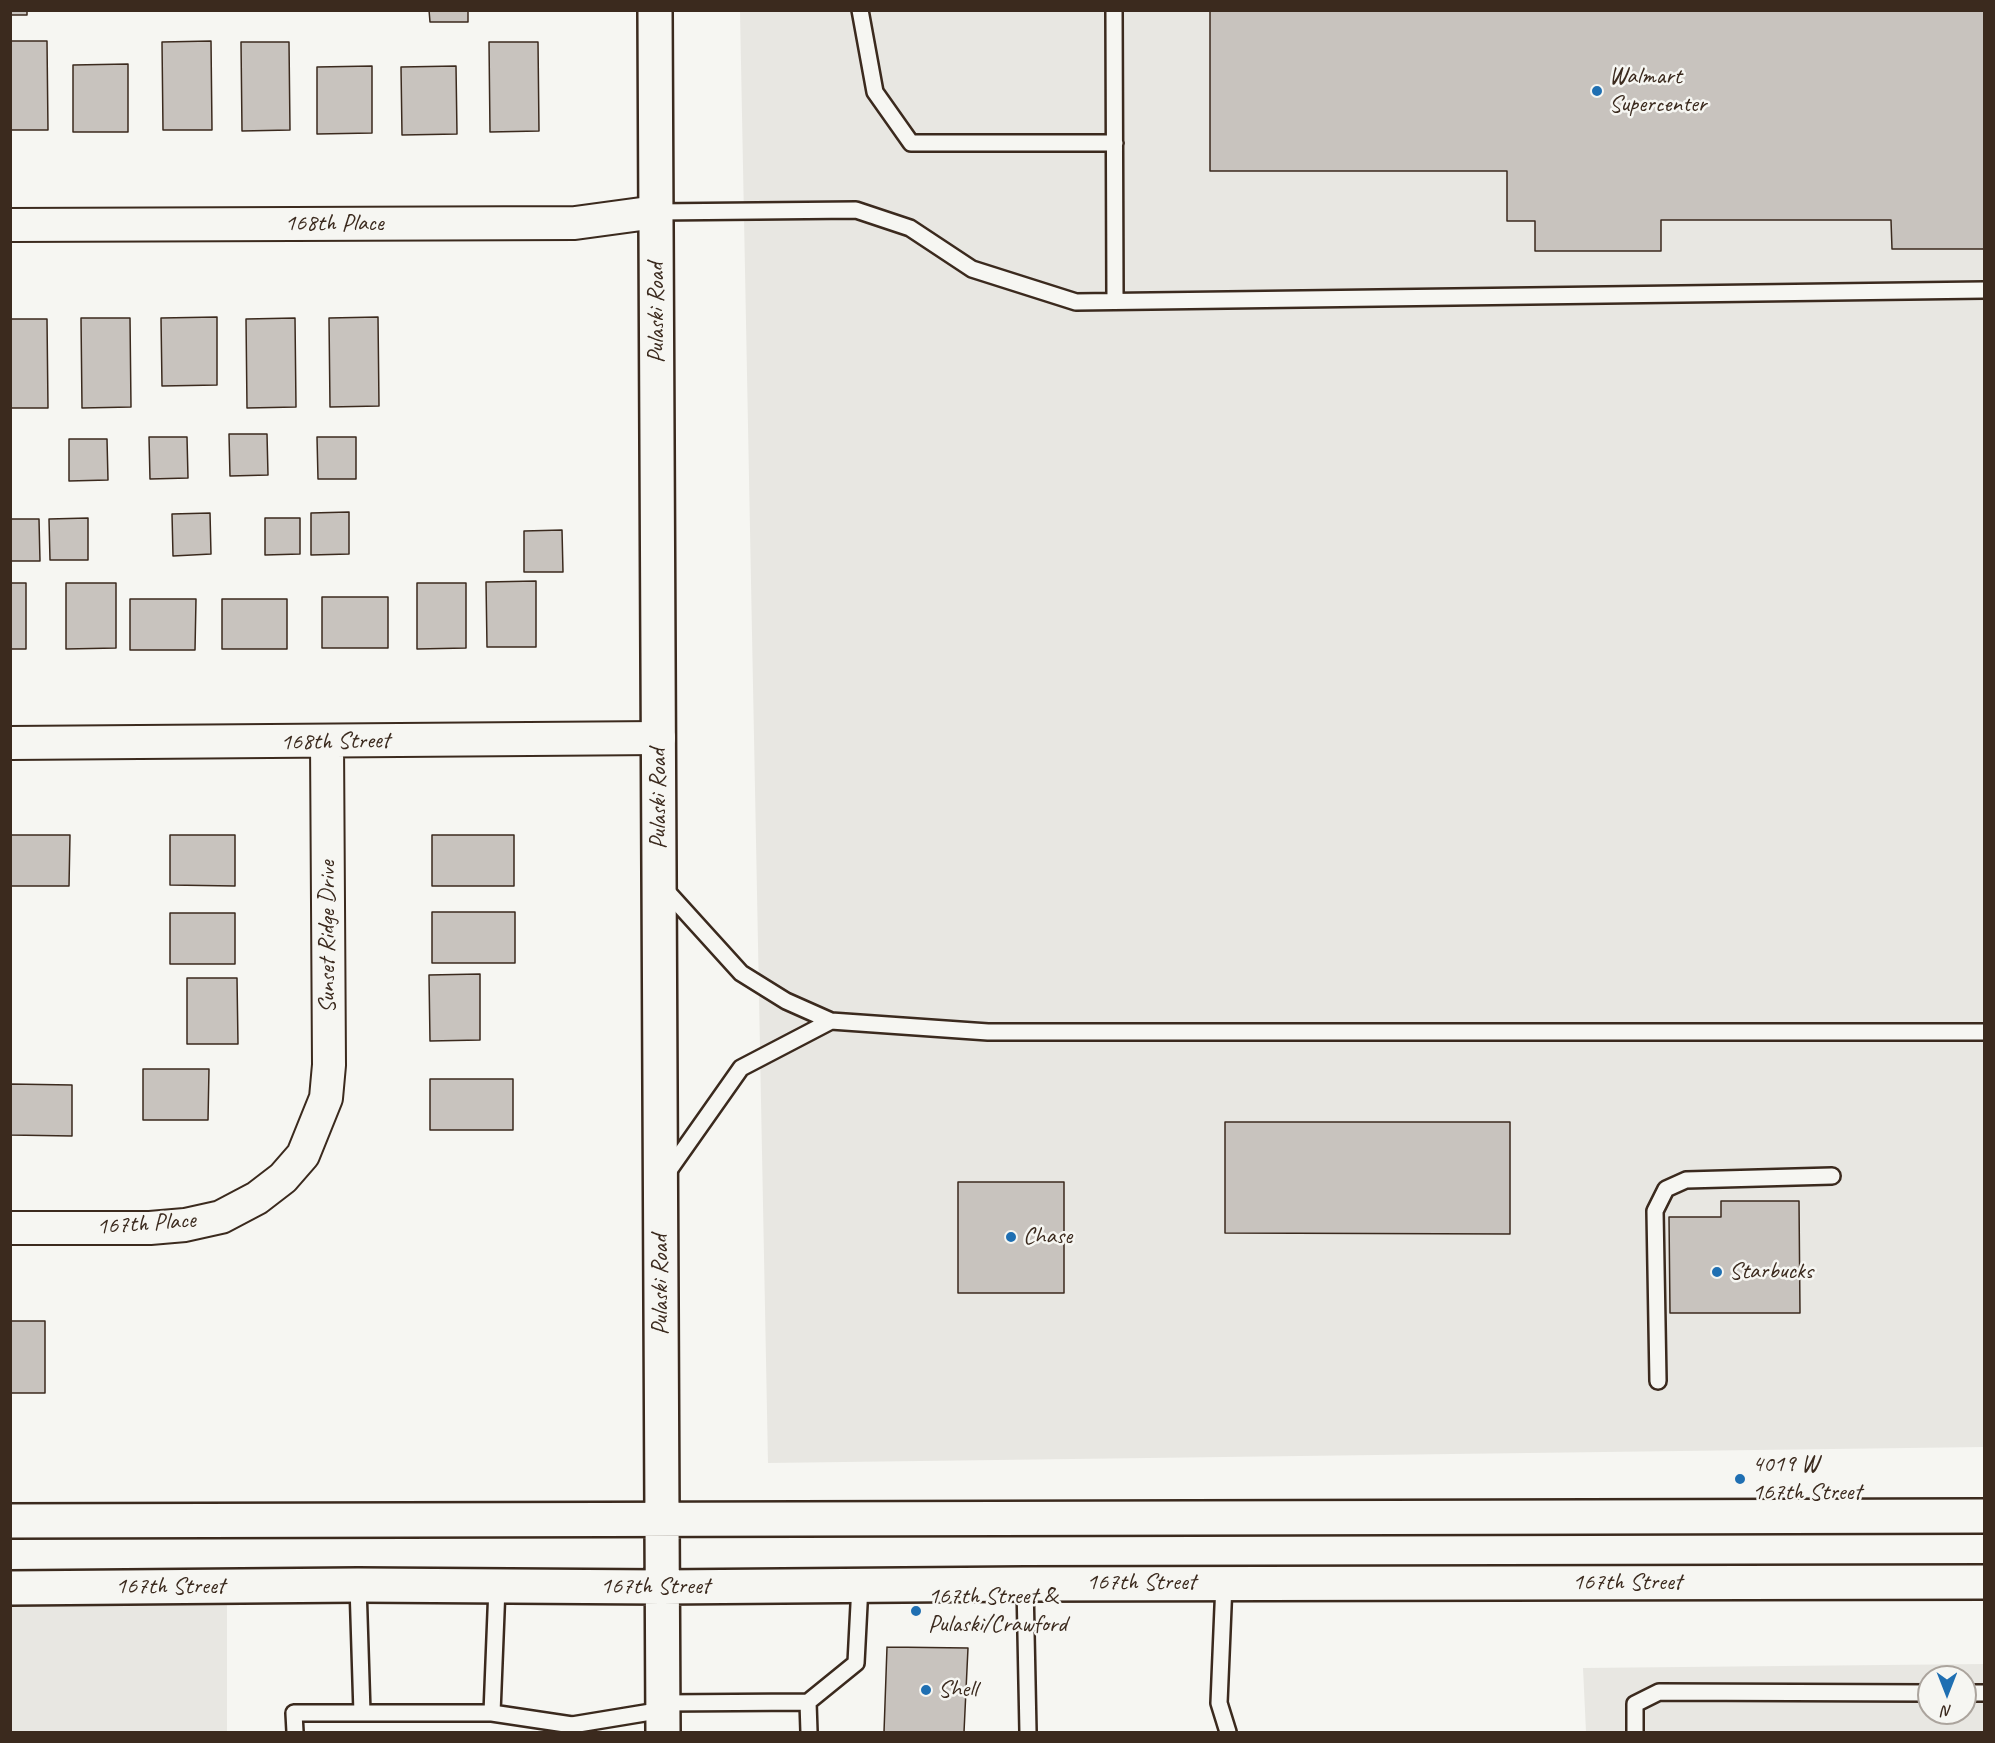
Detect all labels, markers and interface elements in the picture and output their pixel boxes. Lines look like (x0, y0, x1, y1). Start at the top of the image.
place label: Walmart Supercenter (1609, 63, 1707, 119)
marker: Walmart Supercenter (1590, 84, 1604, 98)
street label: 168th Place (284, 210, 384, 238)
street label: Pulaski Road (643, 263, 671, 363)
street label: 168th Street (280, 727, 390, 757)
street label: Pulaski Road (645, 749, 673, 849)
street label: Sunset Ridge Drive (314, 861, 342, 1013)
street label: 167th Place (96, 1206, 196, 1242)
place label: Chase (1023, 1223, 1072, 1251)
marker: Chase (1004, 1230, 1018, 1244)
street label: Pulaski Road (647, 1235, 675, 1335)
place label: Starbucks (1729, 1258, 1813, 1286)
marker: Starbucks (1710, 1265, 1724, 1279)
place label: 4019 W 167th Street (1752, 1451, 1861, 1507)
marker: 4019 W 167th Street (1733, 1472, 1747, 1486)
street label: 167th Street (1086, 1569, 1196, 1597)
street label: 167th Street (1572, 1569, 1682, 1597)
street label: 167th Street (115, 1573, 225, 1601)
street label: 167th Street (600, 1573, 710, 1601)
place label: 167th Street & Pulaski/Crawford (928, 1583, 1067, 1639)
marker: 167th Street & Pulaski/Crawford (909, 1604, 923, 1618)
north arrow (1917, 1665, 1977, 1725)
place label: Shell (938, 1676, 977, 1704)
marker: Shell (919, 1683, 933, 1697)
text: N (1942, 1701, 1952, 1721)

